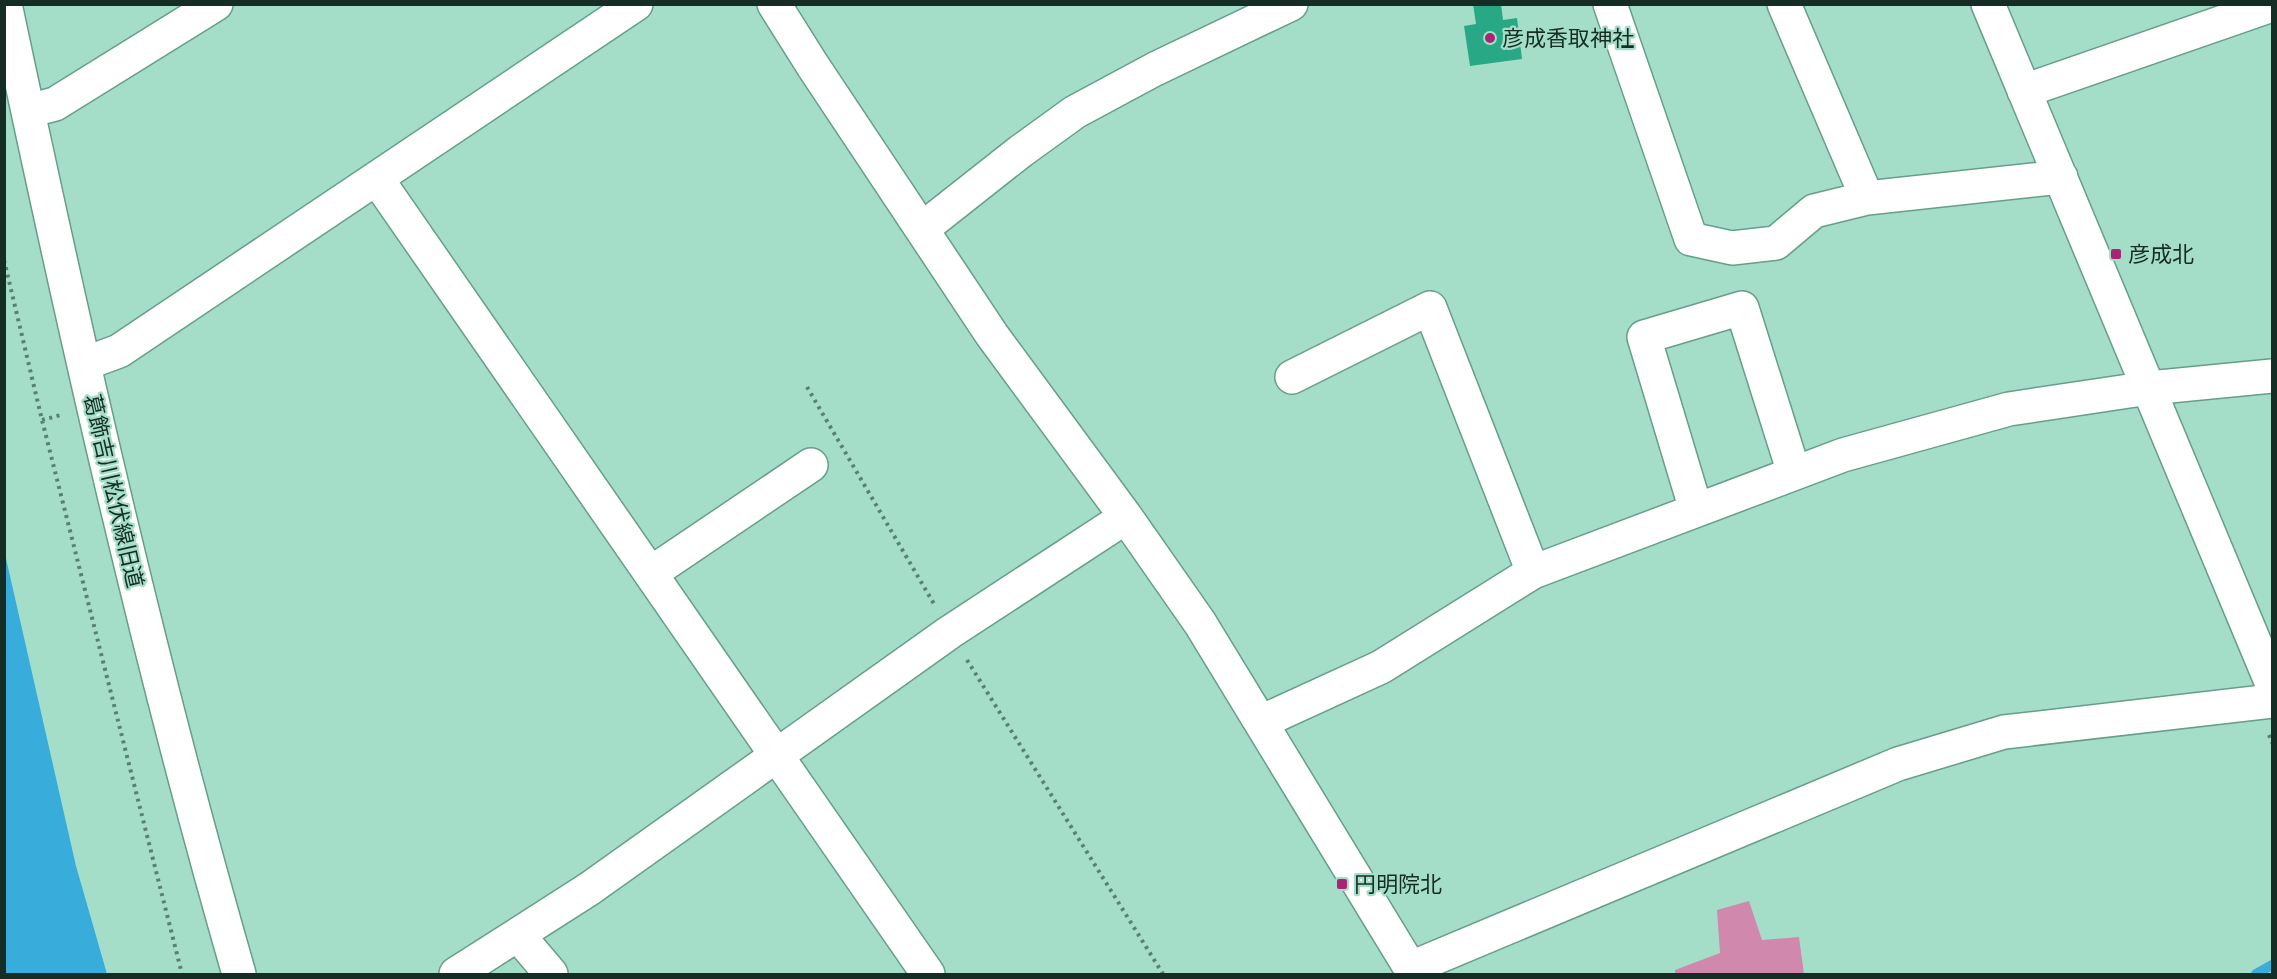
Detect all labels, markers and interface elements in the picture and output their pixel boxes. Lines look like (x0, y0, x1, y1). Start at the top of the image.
place label: 彦成香取神社 (1502, 25, 1634, 52)
marker: 彦成香取神社 (1483, 31, 1497, 45)
place label: 彦成北 (2128, 241, 2194, 268)
marker: 彦成北 (2109, 247, 2123, 261)
street label: 葛飾吉川松伏線旧道 (78, 392, 149, 591)
place label: 円明院北 (1354, 871, 1442, 898)
marker: 円明院北 (1335, 877, 1349, 891)

